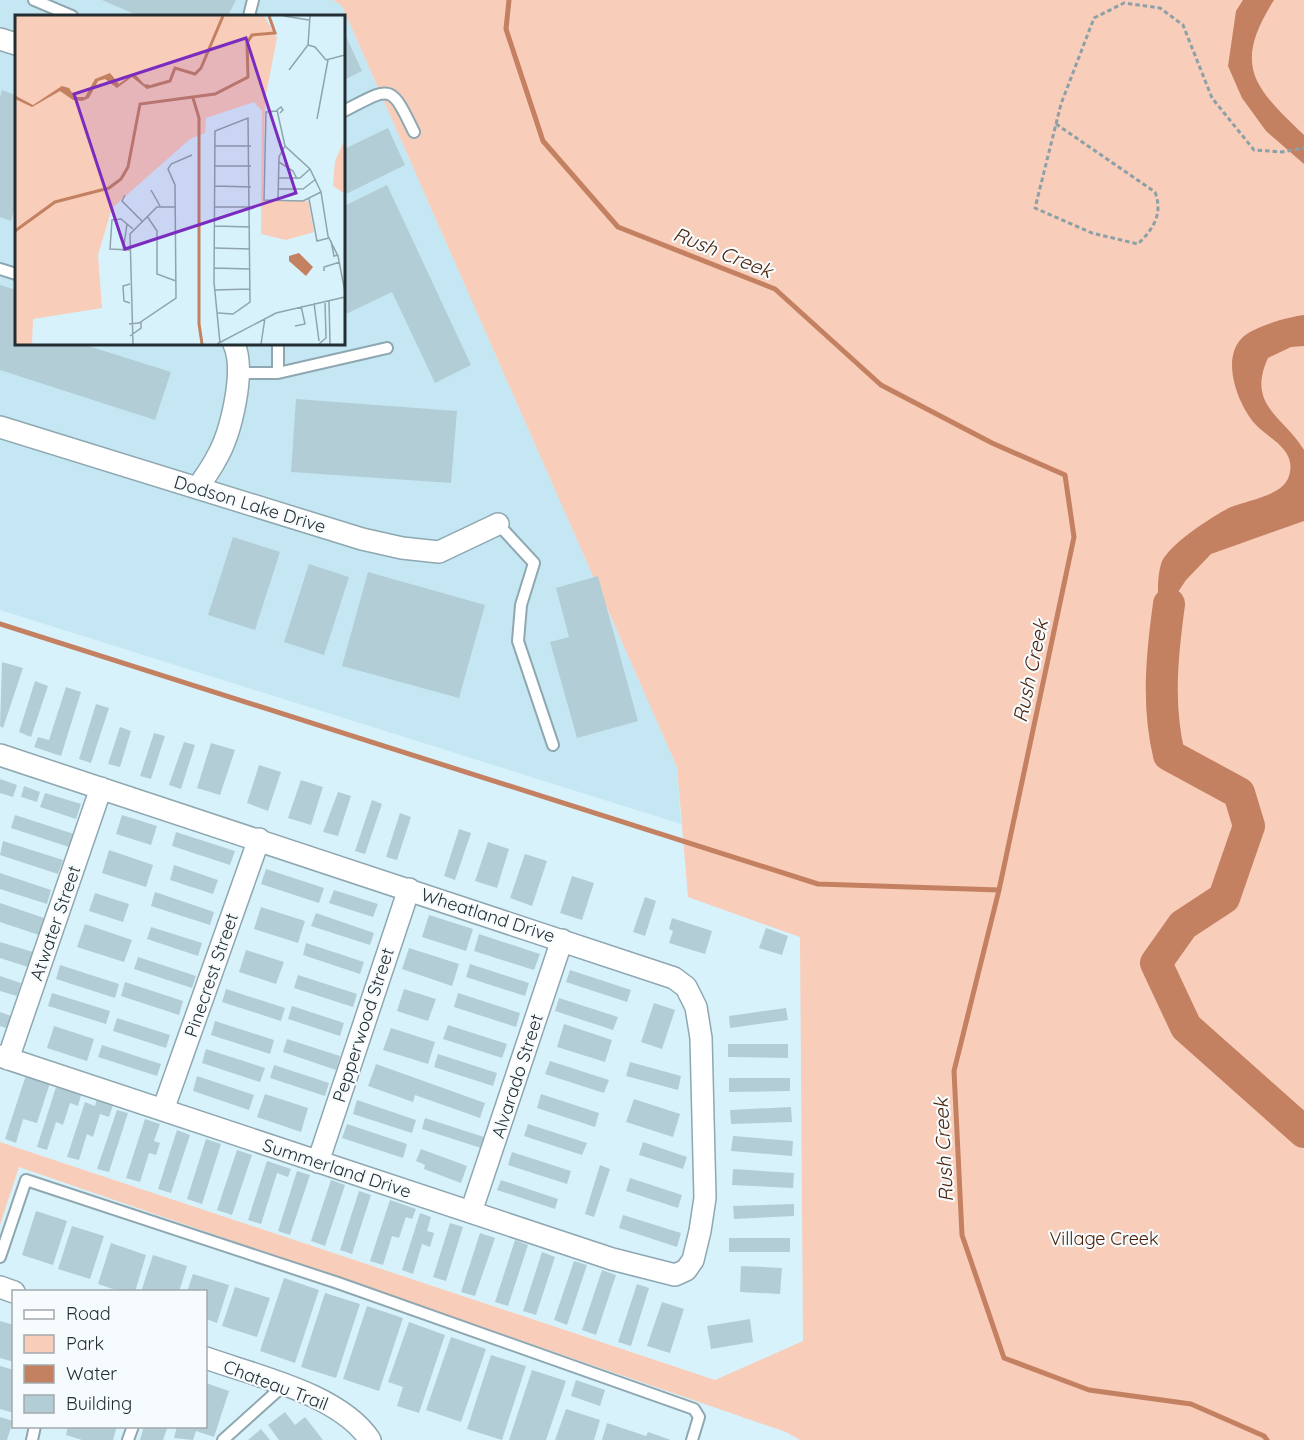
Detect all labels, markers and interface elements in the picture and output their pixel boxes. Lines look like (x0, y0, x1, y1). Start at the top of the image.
inset map (15, 15, 345, 345)
water label: Rush Creek (670, 221, 778, 284)
street label: Dodson Lake Drive (171, 470, 329, 538)
water label: Rush Creek (1007, 615, 1054, 725)
street label: Atwater Street (25, 862, 85, 984)
street label: Wheatland Drive (418, 883, 558, 947)
street label: Pinecrest Street (179, 910, 243, 1040)
street label: Pepperwood Street (327, 945, 399, 1105)
street label: Alvarado Street (486, 1011, 548, 1141)
water label: Rush Creek (928, 1095, 958, 1203)
street label: Summerland Drive (260, 1133, 414, 1203)
park label: Village Creek (1049, 1227, 1159, 1250)
legend (12, 1290, 207, 1428)
text: Road (66, 1302, 111, 1325)
text: Park (66, 1332, 104, 1355)
street label: Chateau Trail (220, 1354, 332, 1416)
text: Water (66, 1362, 117, 1385)
text: Building (66, 1392, 132, 1415)

